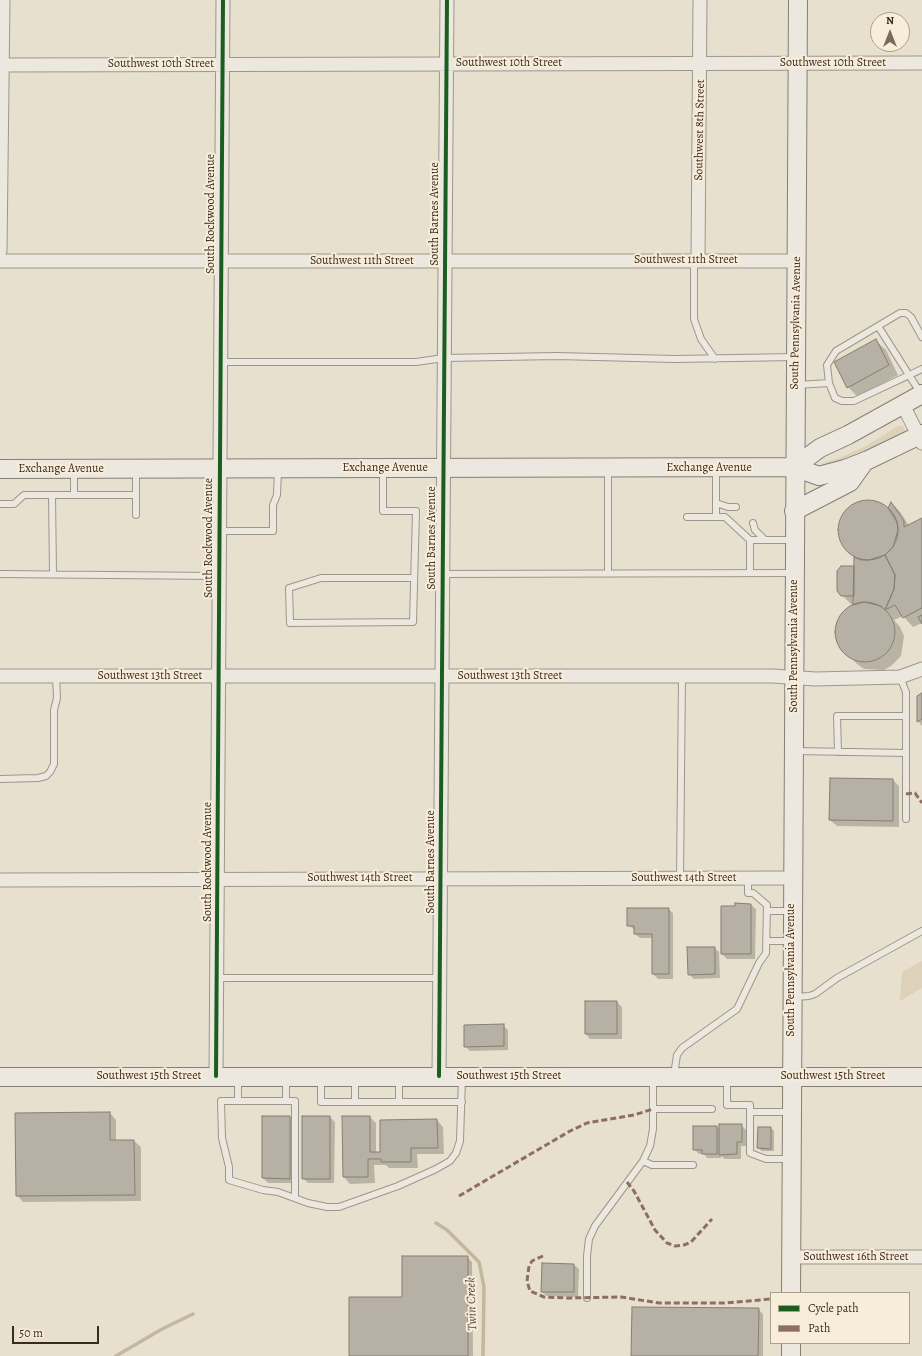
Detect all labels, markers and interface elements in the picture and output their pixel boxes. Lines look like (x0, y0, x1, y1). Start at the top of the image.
north arrow (870, 12, 910, 52)
text: N (886, 13, 894, 28)
street label: Southwest 10th Street (456, 56, 562, 70)
street label: Southwest 10th Street (780, 56, 886, 70)
street label: Southwest 10th Street (108, 57, 214, 71)
street label: Southwest 8th Street (692, 79, 708, 181)
street label: South Rockwood Avenue (204, 154, 218, 274)
street label: South Barnes Avenue (428, 162, 442, 266)
street label: Southwest 11th Street (634, 253, 738, 267)
street label: Southwest 11th Street (310, 254, 414, 268)
street label: South Pennsylvania Avenue (788, 256, 804, 390)
street label: Exchange Avenue (342, 461, 428, 475)
street label: Exchange Avenue (666, 461, 752, 475)
street label: Exchange Avenue (18, 462, 104, 476)
street label: South Rockwood Avenue (202, 478, 216, 598)
street label: South Barnes Avenue (425, 486, 439, 590)
street label: South Pennsylvania Avenue (787, 579, 801, 713)
street label: Southwest 13th Street (98, 669, 202, 683)
street label: Southwest 13th Street (458, 669, 562, 683)
street label: South Rockwood Avenue (201, 802, 215, 922)
street label: South Barnes Avenue (424, 810, 438, 914)
street label: Southwest 14th Street (307, 871, 413, 885)
street label: Southwest 14th Street (631, 871, 737, 885)
street label: South Pennsylvania Avenue (784, 903, 798, 1037)
street label: Southwest 15th Street (96, 1069, 202, 1083)
street label: Southwest 15th Street (456, 1069, 562, 1083)
street label: Southwest 15th Street (780, 1069, 886, 1083)
street label: Southwest 16th Street (803, 1250, 909, 1264)
water label: Twin Creek (463, 1277, 481, 1331)
legend (770, 1292, 910, 1344)
text: Cycle path (808, 1300, 859, 1316)
scale bar (14, 1318, 101, 1344)
text: Path (808, 1320, 830, 1336)
text: 50 m (19, 1325, 43, 1341)

